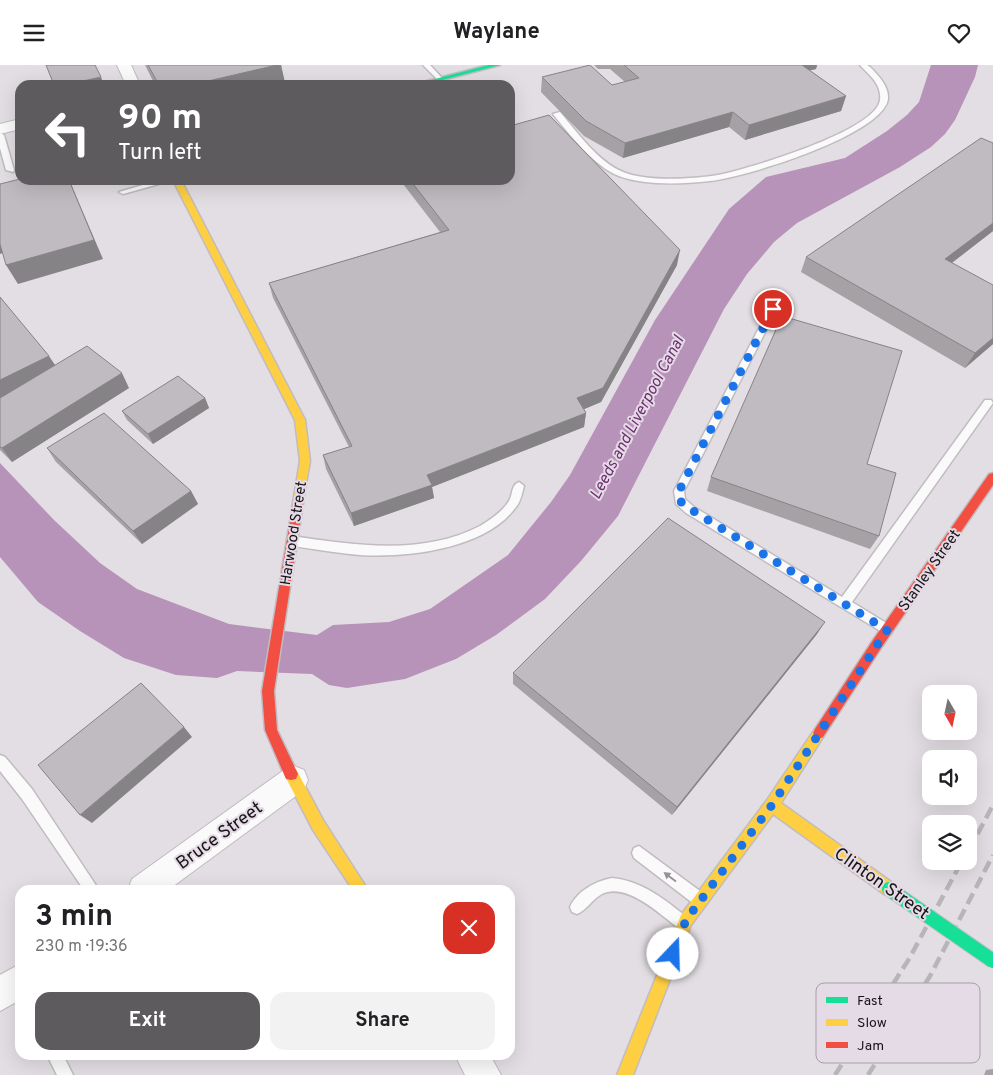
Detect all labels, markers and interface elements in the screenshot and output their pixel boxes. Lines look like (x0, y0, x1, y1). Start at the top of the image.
icon: menu (20, 19, 48, 47)
text: Waylane (453, 19, 540, 46)
icon: heart (945, 19, 973, 47)
text: 90 m (118, 97, 202, 141)
icon: left (35, 100, 100, 165)
text: Turn left (118, 140, 201, 167)
pin (752, 288, 794, 330)
icon: arrive (759, 295, 787, 323)
water label: Leeds and Liverpool Canal (586, 332, 690, 503)
street label: Harwood Street (277, 480, 312, 587)
street label: Stanley Street (895, 526, 965, 615)
north arrow (922, 685, 978, 740)
map controls (922, 685, 977, 870)
button: sound (922, 750, 977, 805)
street label: Bruce Street (172, 797, 268, 875)
button: layers (922, 815, 977, 870)
street label: Clinton Street (829, 843, 933, 926)
one-way arrow (664, 871, 677, 882)
text: 3 min (35, 899, 113, 936)
button: close (443, 902, 495, 954)
position arrow (646, 927, 698, 979)
text: 230 m · 19:36 (35, 937, 128, 957)
legend (816, 983, 980, 1063)
button: Exit (35, 992, 260, 1050)
button: Share (270, 992, 495, 1050)
text: Fast (857, 993, 883, 1010)
text: Slow (857, 1015, 887, 1032)
text: Jam (857, 1038, 884, 1055)

